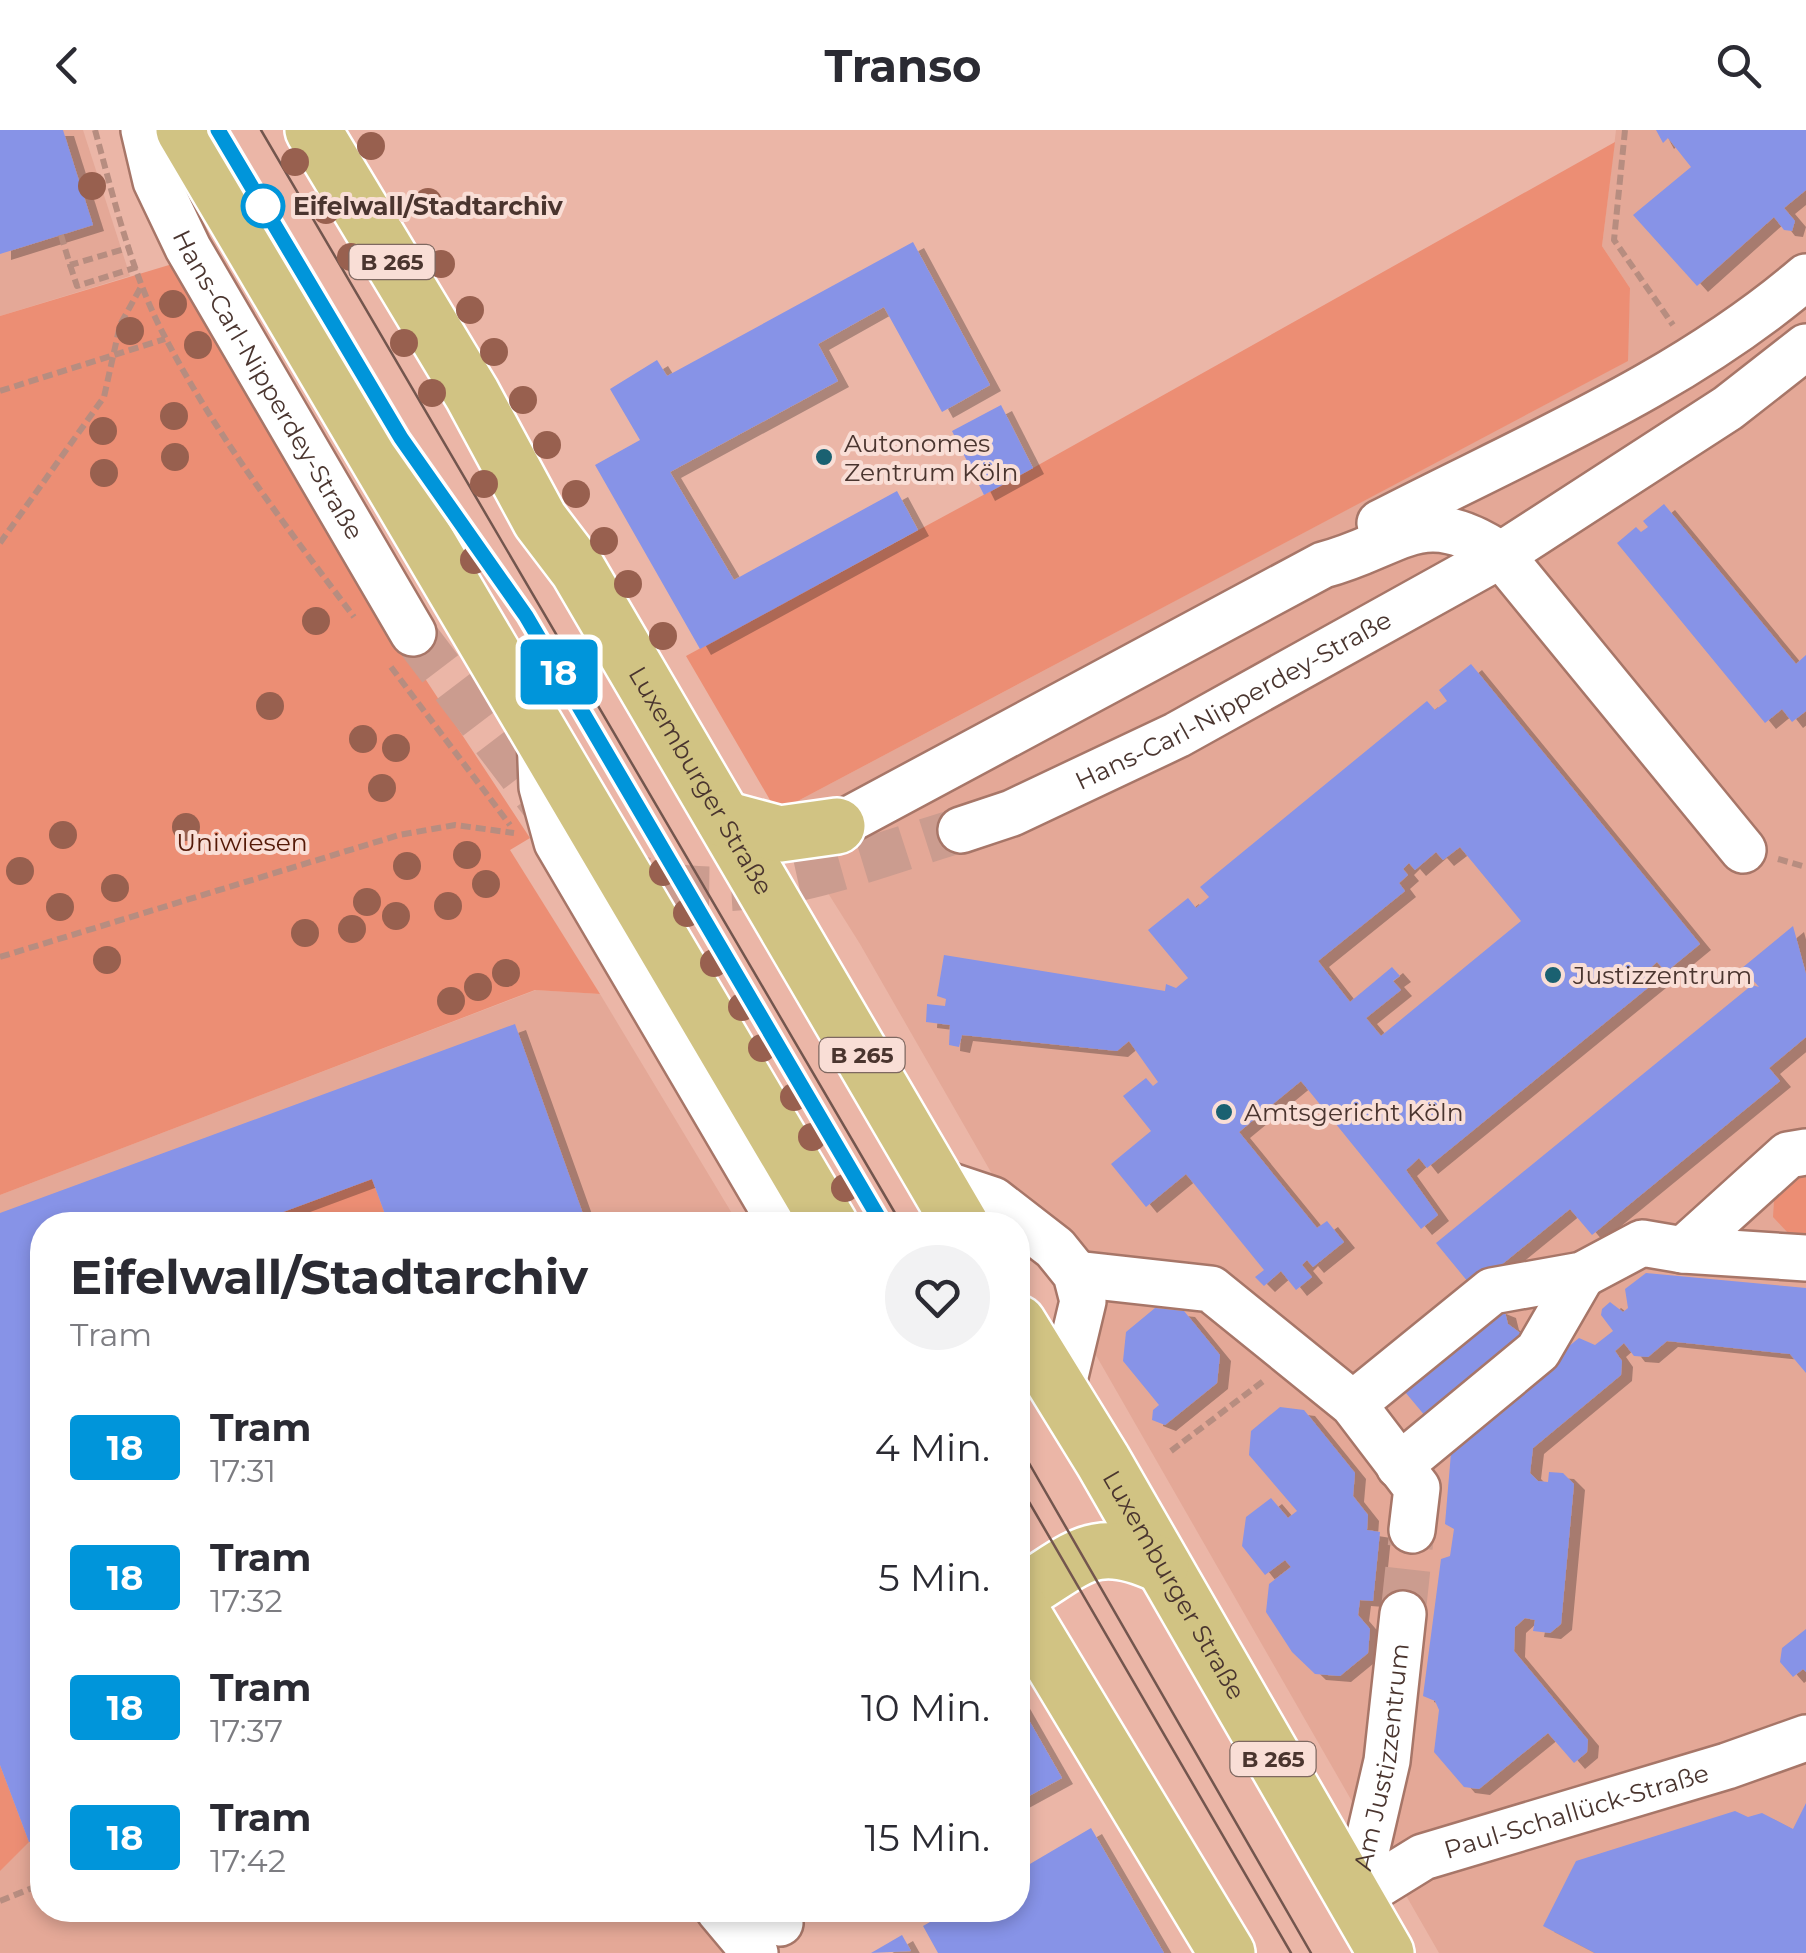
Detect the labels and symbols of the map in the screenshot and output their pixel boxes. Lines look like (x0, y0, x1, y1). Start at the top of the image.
marker: Eifelwall/Stadtarchiv (242, 185, 284, 227)
place label: Eifelwall/Stadtarchiv (293, 191, 564, 221)
street label: Hans-Carl-Nipperdey-Straße (167, 225, 370, 545)
road number: B 265 (350, 245, 434, 279)
place label: Autonomes Zentrum Köln (844, 428, 1018, 487)
marker: Autonomes Zentrum Köln (813, 446, 835, 468)
street label: Hans-Carl-Nipperdey-Straße (1070, 604, 1396, 796)
line badge: 18 (514, 640, 604, 704)
street label: Luxemburger Straße (623, 661, 779, 900)
park label: Uniwiesen (176, 827, 308, 857)
place label: Justizzentrum (1572, 960, 1752, 990)
marker: Justizzentrum (1542, 964, 1564, 986)
road number: B 265 (820, 1038, 904, 1072)
place label: Amtsgericht Köln (1244, 1097, 1464, 1127)
marker: Amtsgericht Köln (1213, 1101, 1235, 1123)
street label: Luxemburger Straße (1097, 1465, 1252, 1705)
street label: Am Justizzentrum (1347, 1642, 1415, 1873)
road number: B 265 (1230, 1742, 1316, 1776)
street label: Paul-Schallück-Straße (1440, 1757, 1712, 1865)

